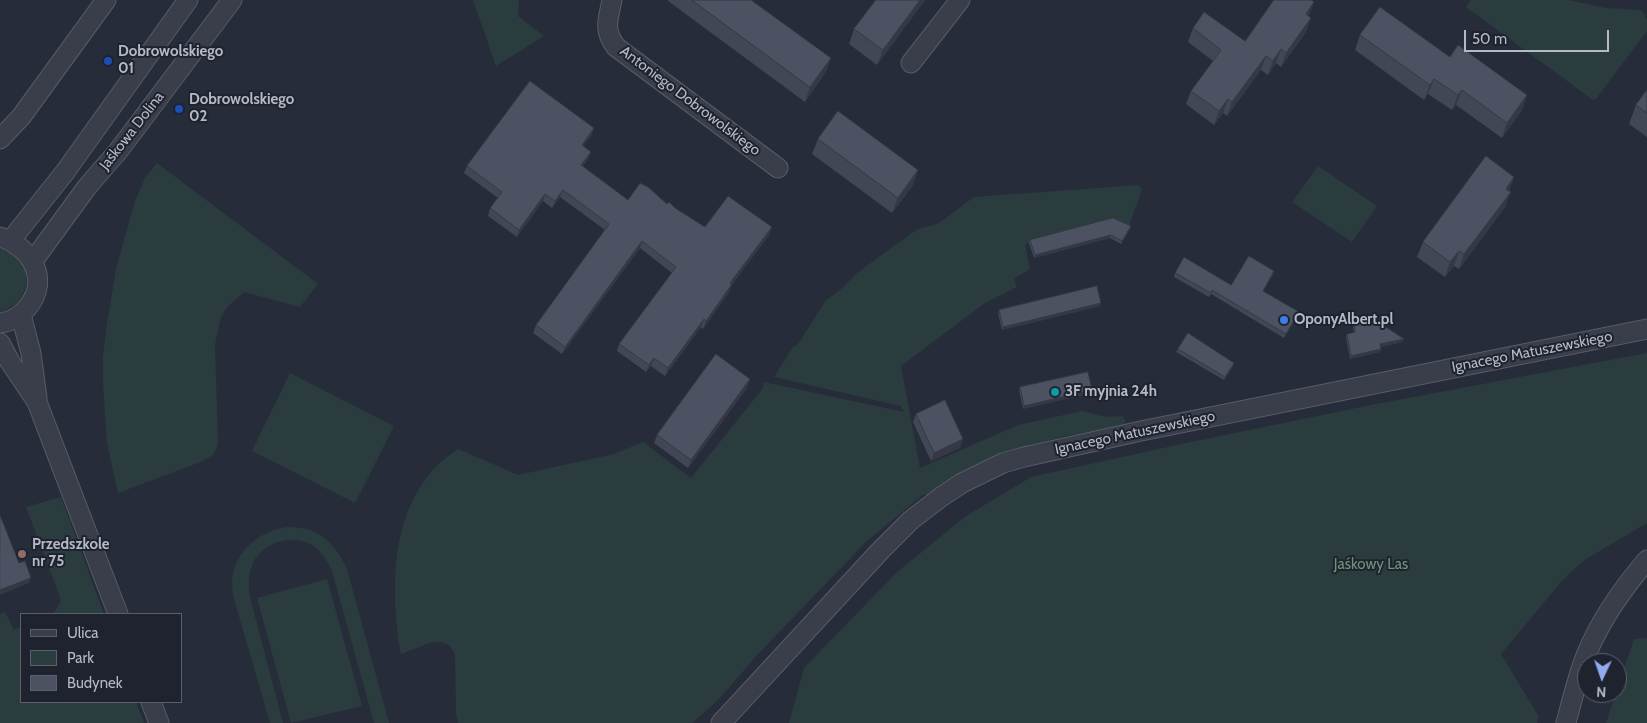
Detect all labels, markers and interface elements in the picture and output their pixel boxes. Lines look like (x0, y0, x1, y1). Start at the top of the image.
scale bar (1467, 20, 1612, 52)
text: 50 m (1472, 30, 1507, 48)
street label: Antoniego Dobrowolskiego (616, 42, 764, 160)
place label: Dobrowolskiego 01 (118, 43, 223, 78)
marker: Dobrowolskiego 01 (102, 55, 114, 67)
street label: Jaśkowa Dolina (96, 88, 168, 174)
place label: Dobrowolskiego 02 (189, 91, 294, 126)
marker: Dobrowolskiego 02 (173, 103, 185, 115)
place label: OponyAlbert.pl (1294, 311, 1393, 329)
marker: OponyAlbert.pl (1278, 314, 1290, 326)
street label: Ignacego Matuszewskiego (1450, 328, 1614, 376)
place label: 3F myjnia 24h (1065, 383, 1157, 401)
marker: 3F myjnia 24h (1049, 386, 1061, 398)
street label: Ignacego Matuszewskiego (1053, 407, 1217, 459)
place label: Przedszkole nr 75 (32, 536, 110, 571)
marker: Przedszkole nr 75 (16, 548, 28, 560)
park label: Jaśkowy Las (1334, 556, 1408, 574)
legend (20, 613, 182, 703)
text: Ulica (67, 624, 98, 642)
text: Park (67, 649, 94, 667)
north arrow (1577, 653, 1627, 703)
text: Budynek (67, 674, 122, 692)
text: N (1596, 683, 1607, 701)

